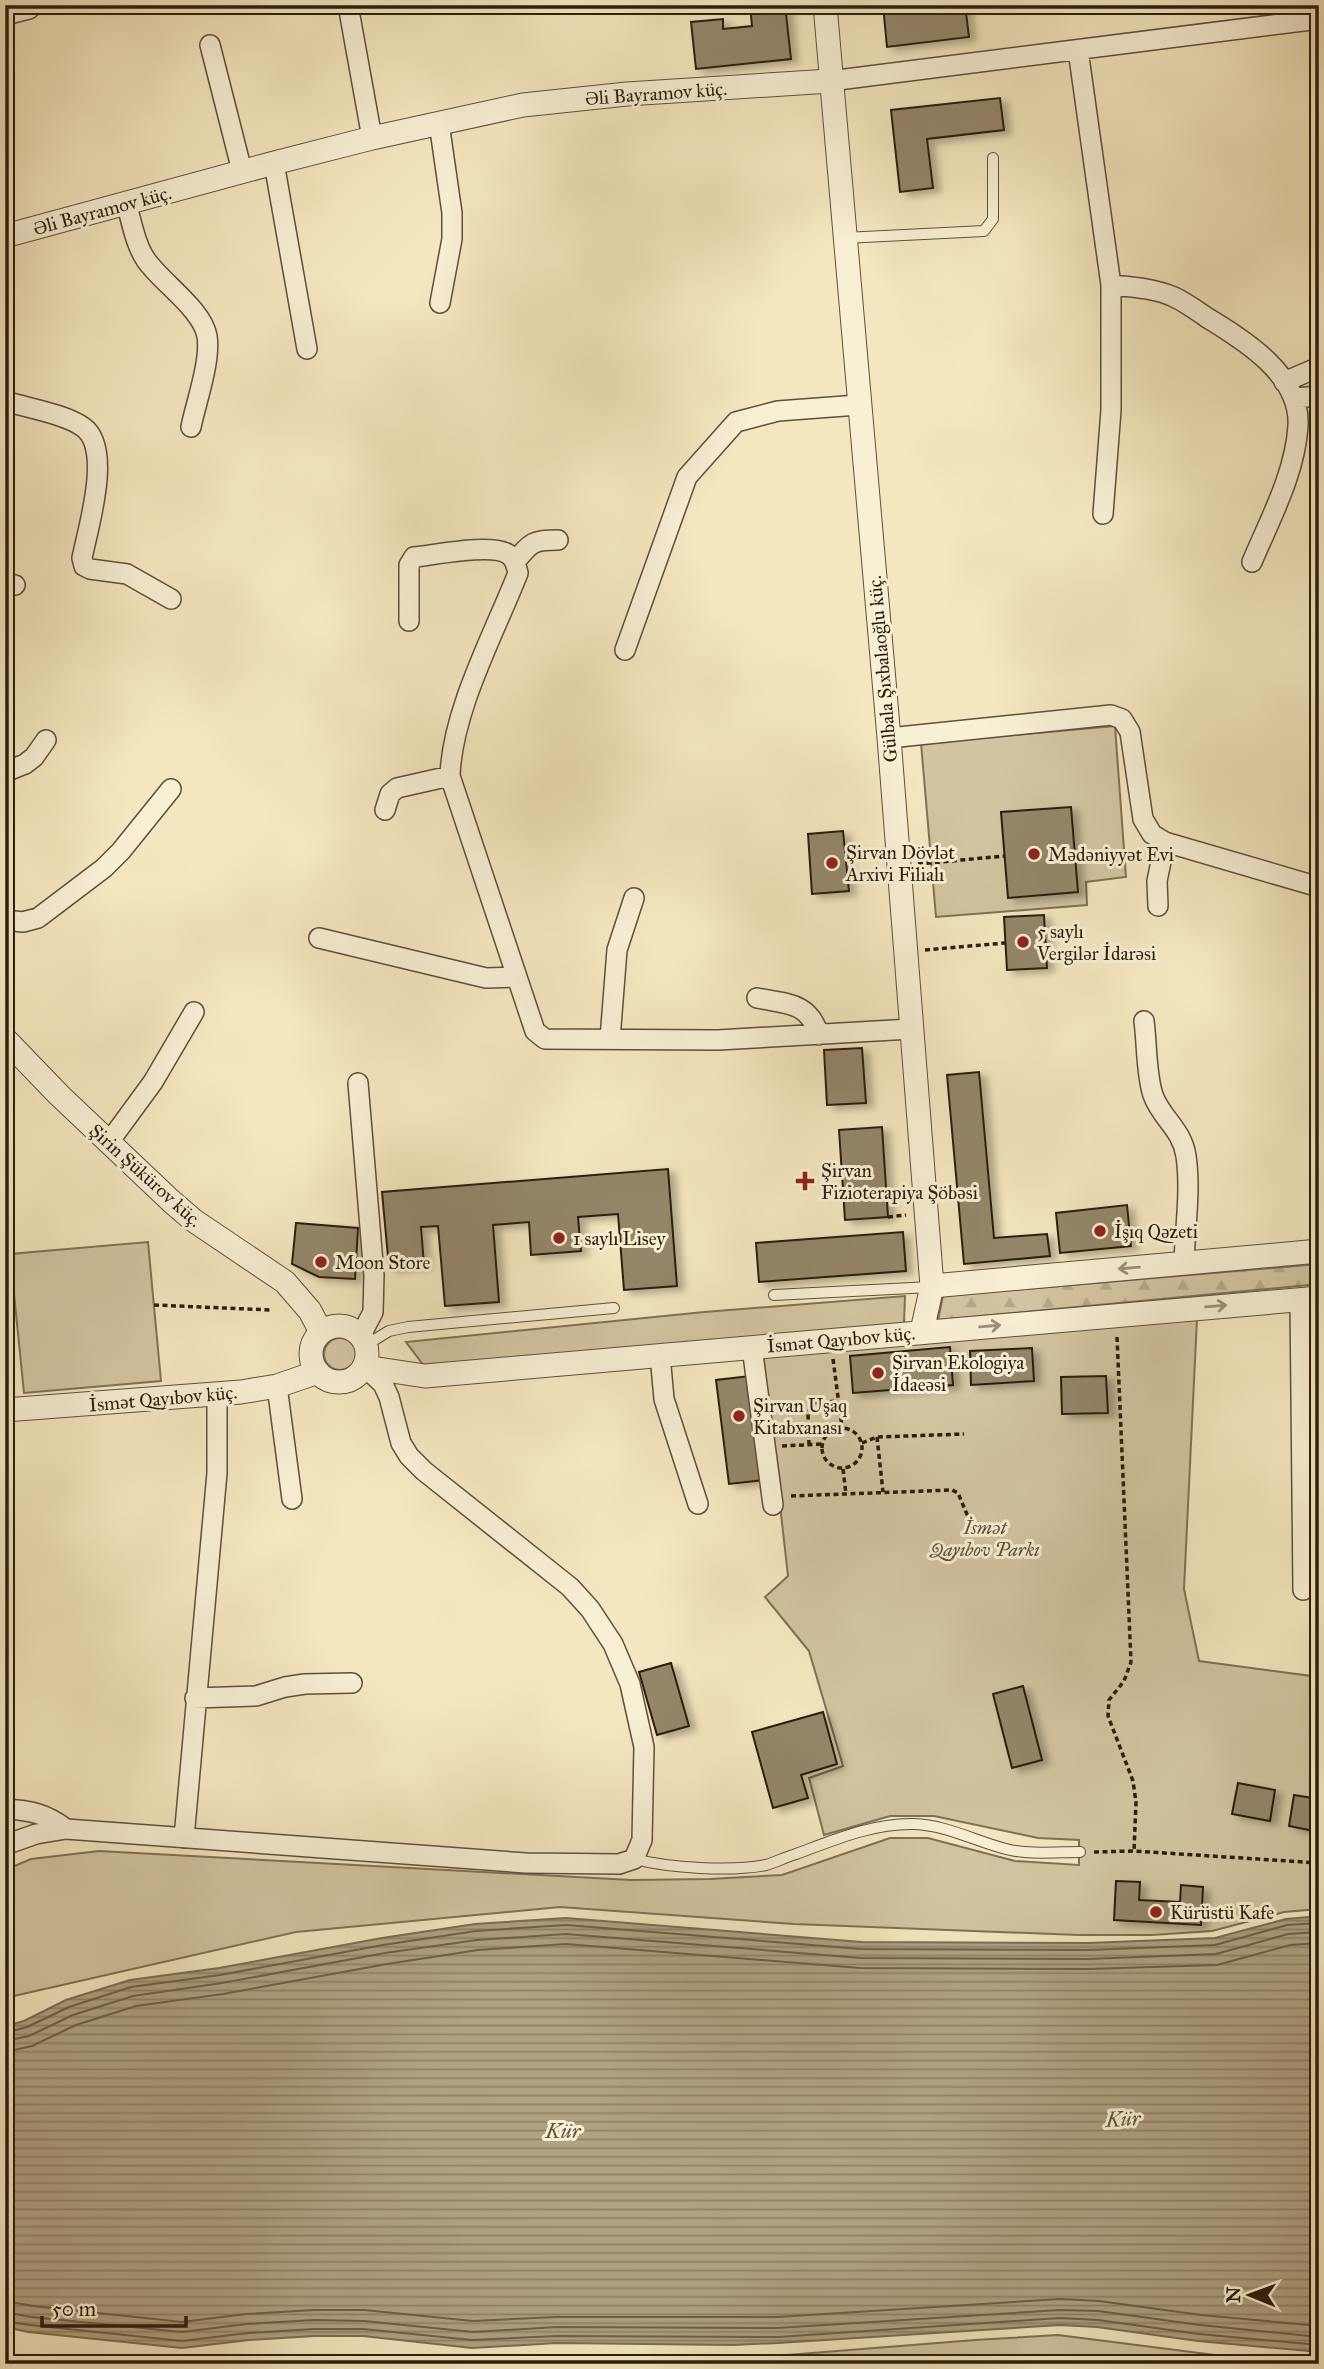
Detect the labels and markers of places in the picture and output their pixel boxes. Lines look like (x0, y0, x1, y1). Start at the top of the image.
place label: Şirvan Dövlət Arxivi Filialı (845, 841, 955, 886)
place label: Mədəniyyət Evi (1048, 843, 1174, 866)
marker: Mədəniyyət Evi (1026, 846, 1042, 862)
marker: Şirvan Dövlət Arxivi Filialı (824, 855, 840, 871)
place label: 5 saylı Vergilər İdarəsi (1036, 920, 1156, 966)
marker: 5 saylı Vergilər İdarəsi (1015, 934, 1031, 950)
place label: Şirvan Fizioterapiya Şöbəsi (821, 1159, 978, 1204)
marker: Şirvan Fizioterapiya Şöbəsi (795, 1171, 815, 1191)
place label: İşıq Qəzeti (1114, 1220, 1198, 1244)
marker: İşıq Qəzeti (1092, 1223, 1108, 1239)
place label: 1 saylı Lisey (573, 1227, 667, 1250)
marker: 1 saylı Lisey (551, 1230, 567, 1246)
place label: Moon Store (335, 1251, 430, 1274)
marker: Moon Store (313, 1254, 329, 1270)
place label: Şirvan Ekologiya İdaeəsi (892, 1351, 1025, 1396)
marker: Şirvan Ekologiya İdaeəsi (870, 1365, 886, 1381)
place label: Şirvan Uşaq Kitabxanası (753, 1394, 848, 1439)
marker: Şirvan Uşaq Kitabxanası (731, 1408, 747, 1424)
place label: Kürüstü Kafe (1170, 1901, 1274, 1924)
marker: Kürüstü Kafe (1148, 1904, 1164, 1920)

